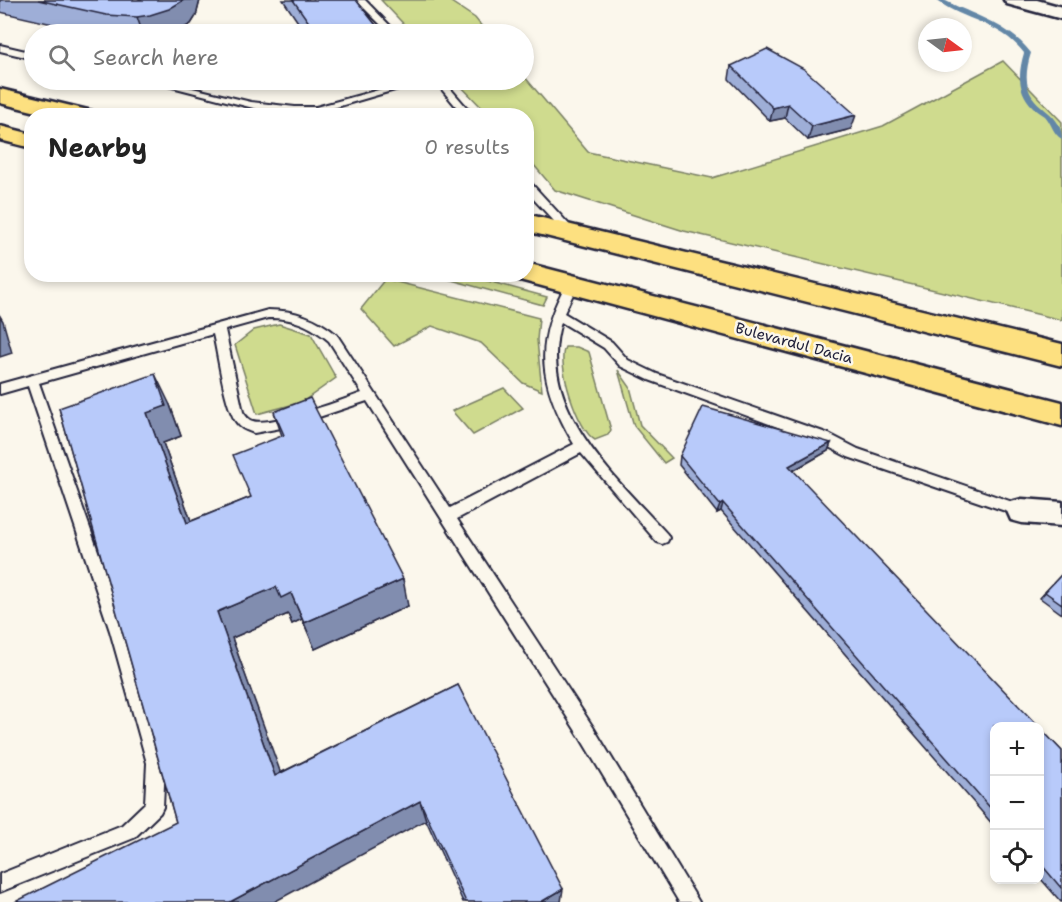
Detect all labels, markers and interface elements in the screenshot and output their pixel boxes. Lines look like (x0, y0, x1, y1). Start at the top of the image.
north arrow (918, 18, 972, 72)
search box (24, 24, 534, 90)
icon: search (45, 41, 78, 74)
text: Search here (93, 43, 219, 72)
text: Nearby (48, 130, 147, 165)
text: 0 results (424, 134, 510, 160)
street label: Bulevardul Dacia (733, 318, 855, 368)
map controls (990, 722, 1044, 884)
button: + (990, 722, 1044, 776)
button: − (990, 776, 1044, 830)
button: locate (990, 830, 1044, 884)

